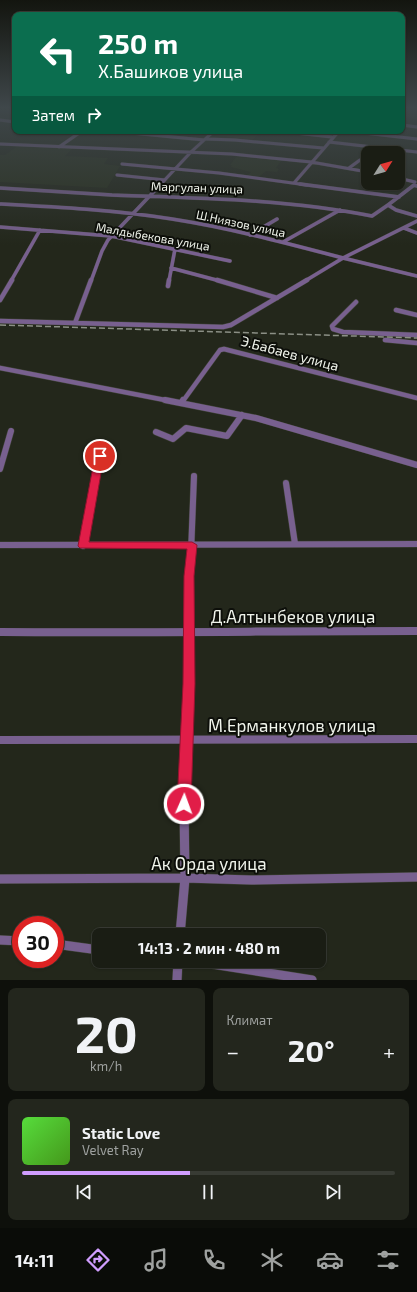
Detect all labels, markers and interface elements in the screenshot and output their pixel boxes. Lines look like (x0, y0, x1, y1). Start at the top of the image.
text: 250 m (98, 26, 178, 60)
icon: left (32, 28, 84, 80)
text: Х.Башиков улица (98, 60, 243, 82)
icon: right (83, 104, 105, 126)
text: Затем (32, 106, 75, 124)
north arrow (361, 146, 405, 190)
map controls (361, 146, 405, 190)
street label: Маргулан улица (151, 178, 243, 197)
street label: Ш.Ниязов улица (195, 207, 287, 240)
street label: Малдыбекова улица (95, 219, 211, 254)
street label: Э.Бабаев улица (239, 332, 341, 374)
pin (83, 439, 117, 473)
icon: arrive (89, 445, 111, 467)
street label: Д.Алтынбеков улица (211, 606, 375, 627)
street label: М.Ерманкулов улица (208, 715, 376, 736)
position arrow (163, 783, 205, 825)
street label: Ак Орда улица (151, 853, 267, 874)
speed limit sign: 30 (12, 916, 64, 968)
text: 14:13 · 2 мин · 480 m (138, 939, 280, 957)
text: 20 (75, 1001, 138, 1063)
text: Климат (227, 1012, 273, 1028)
text: 20° (288, 1032, 334, 1068)
text: − (227, 1038, 239, 1064)
text: + (383, 1038, 395, 1064)
text: km/h (90, 1058, 122, 1074)
text: Static Love (82, 1124, 160, 1142)
text: Velvet Ray (82, 1142, 144, 1158)
icon: previous (73, 1181, 95, 1203)
icon: pause (197, 1181, 219, 1203)
icon: next (322, 1181, 344, 1203)
icon: directions (84, 1246, 112, 1274)
icon: music (142, 1246, 170, 1274)
icon: phone (200, 1246, 228, 1274)
icon: climate (258, 1246, 286, 1274)
icon: car (316, 1246, 344, 1274)
icon: filters (374, 1246, 402, 1274)
text: 14:11 (15, 1249, 54, 1271)

